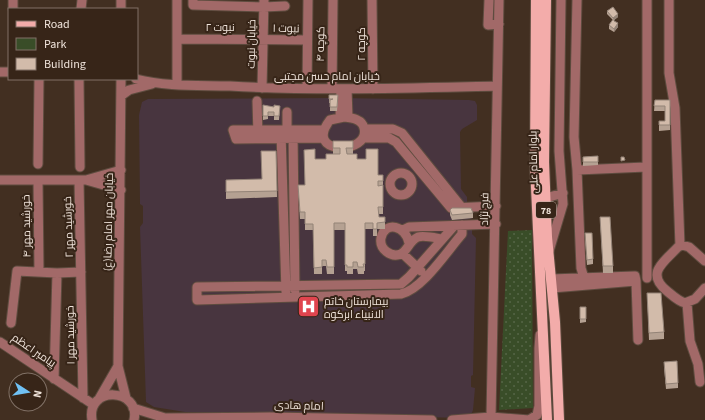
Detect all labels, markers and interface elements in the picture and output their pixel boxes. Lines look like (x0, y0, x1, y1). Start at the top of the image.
legend (8, 8, 138, 80)
text: Road (44, 16, 70, 33)
street label: خیابان نبوت (244, 19, 259, 69)
street label: نبوت ۲ (205, 20, 235, 35)
street label: نبوت ۱ (272, 21, 300, 36)
street label: کوچه ۴ (313, 26, 328, 62)
street label: کوچه ۲ (354, 27, 369, 61)
text: Park (44, 36, 66, 53)
text: Building (44, 56, 86, 73)
street label: خیابان امام حسن مجتبی (274, 69, 380, 84)
street label: بلوار امام علی (525, 130, 542, 193)
street label: خیابان مهر امام رضا(ع) (100, 173, 117, 271)
street label: فرج نژاد (477, 192, 492, 226)
street label: خورشید مهر ۴ (18, 194, 35, 258)
street label: خورشید مهر ۲ (60, 196, 77, 258)
road number: 78 (536, 202, 556, 218)
hospital icon: بیمارستان خاتم الانبیاء ابرکوه (296, 294, 322, 320)
place label: بیمارستان خاتم الانبیاء ابرکوه (324, 294, 388, 322)
street label: خورشید مهر ۱ (62, 305, 79, 365)
street label: پیامبر اعظم (9, 330, 59, 371)
north arrow (8, 372, 48, 412)
text: N (29, 389, 45, 399)
street label: امام هادی (274, 397, 324, 414)

